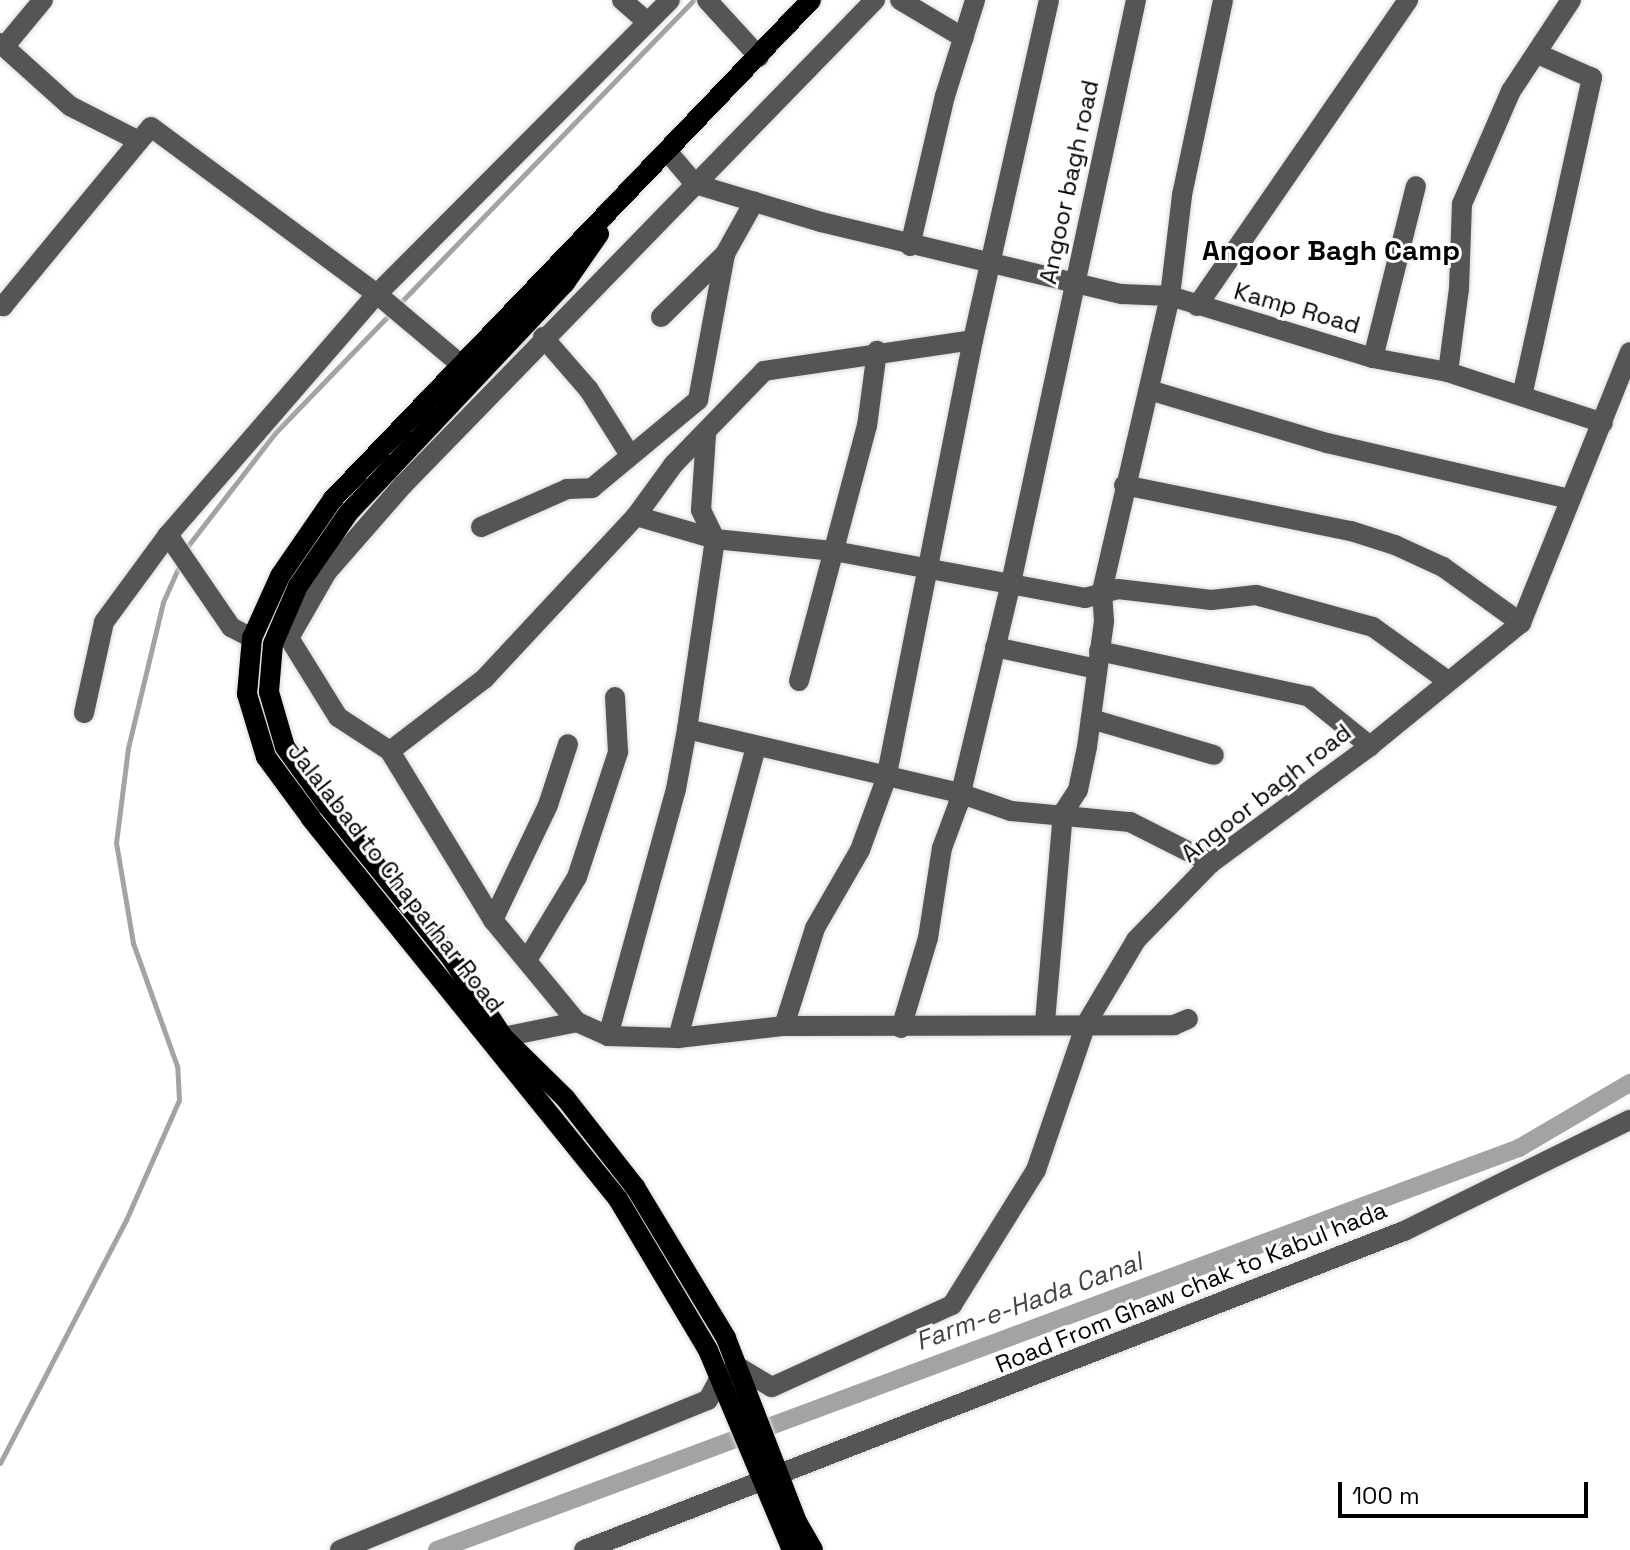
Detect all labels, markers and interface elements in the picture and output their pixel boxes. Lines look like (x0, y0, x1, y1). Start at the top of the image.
street label: Angoor bagh road (1033, 77, 1105, 287)
district label: Angoor Bagh Camp (1202, 233, 1460, 267)
street label: Kamp Road (1231, 276, 1363, 340)
street label: Angoor bagh road (1175, 718, 1357, 868)
street label: Jalalabad to Chaparhar Road (282, 738, 510, 1018)
street label: Road From Ghaw chak to Kabul hada (991, 1195, 1391, 1379)
water label: Farm-e-Hada Canal (911, 1246, 1147, 1358)
scale bar (1342, 1466, 1592, 1516)
text: 100 m (1352, 1480, 1420, 1511)

